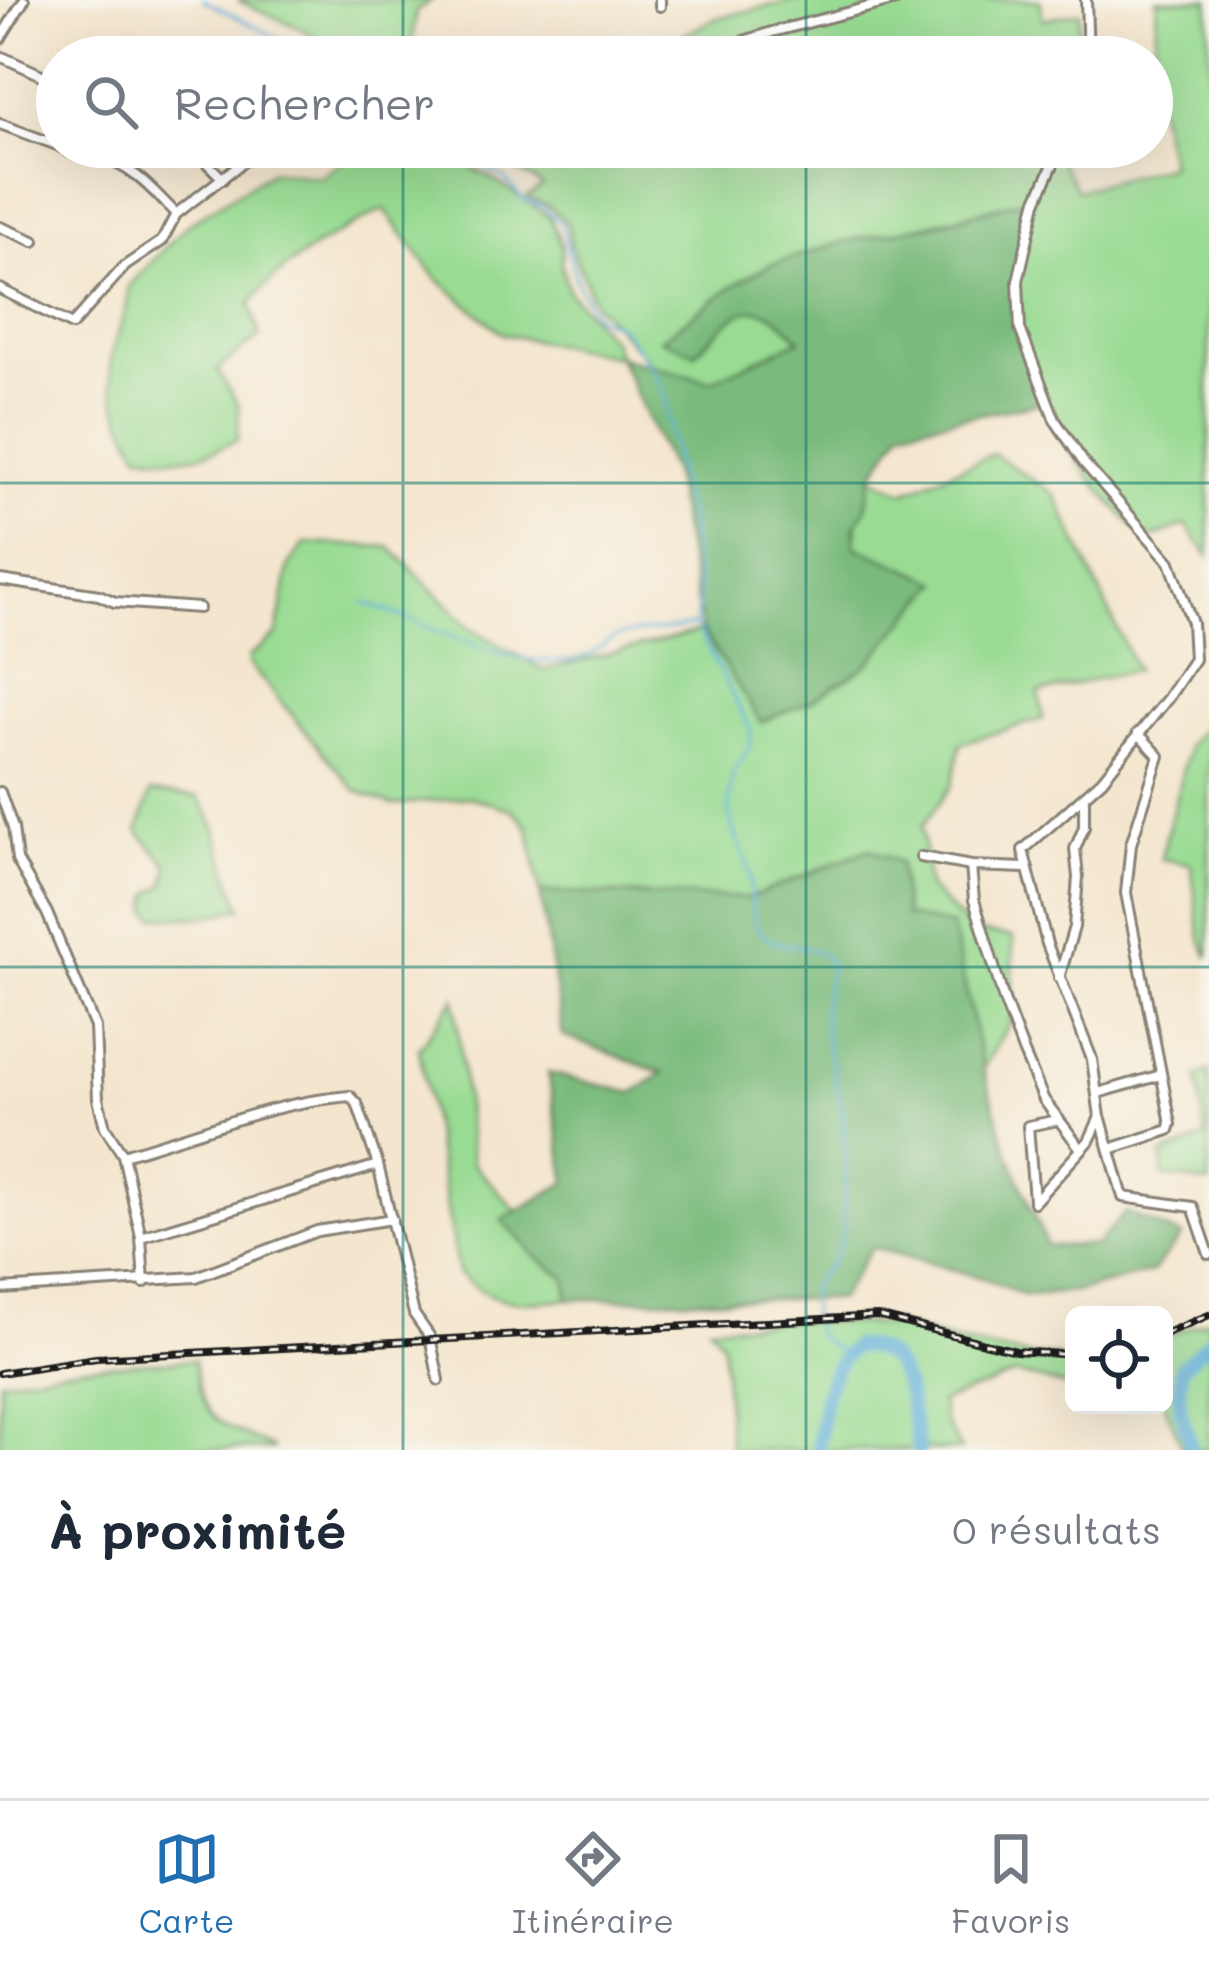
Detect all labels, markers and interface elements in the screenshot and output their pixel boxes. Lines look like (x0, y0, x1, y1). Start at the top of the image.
search box (36, 36, 1173, 168)
icon: search (78, 69, 144, 135)
text: Rechercher (174, 73, 435, 131)
map controls (1065, 1306, 1173, 1414)
button: locate (1065, 1306, 1173, 1414)
text: À proximité (48, 1495, 346, 1562)
text: 0 résultats (952, 1503, 1161, 1554)
tab: Carte (139, 1826, 234, 1941)
tab: Itinéraire (512, 1826, 674, 1941)
tab: Favoris (951, 1826, 1070, 1941)

